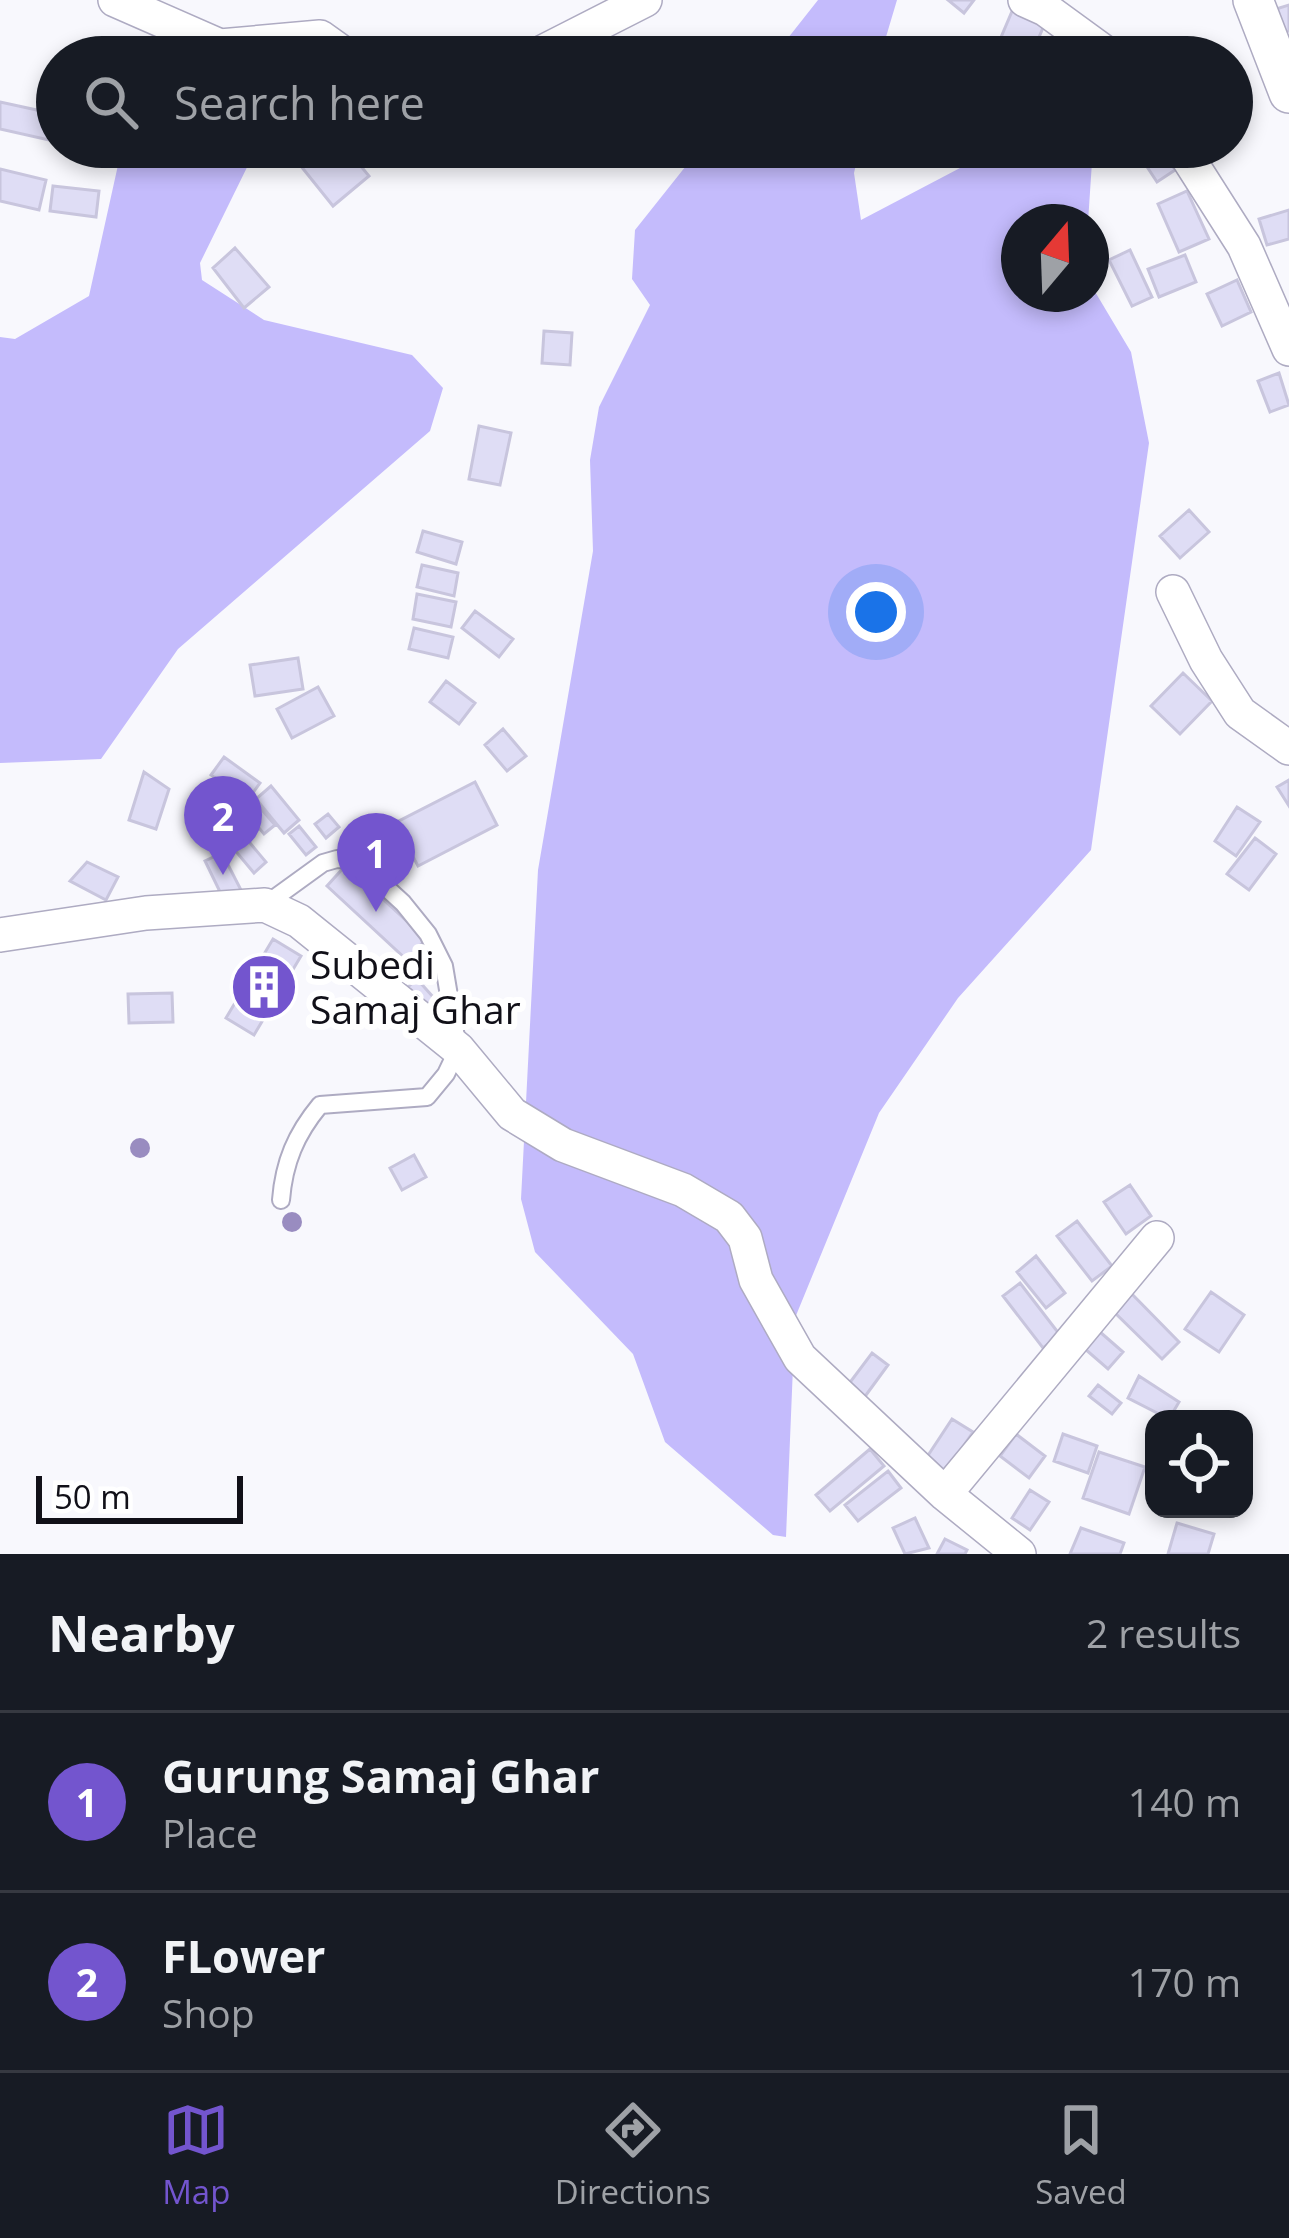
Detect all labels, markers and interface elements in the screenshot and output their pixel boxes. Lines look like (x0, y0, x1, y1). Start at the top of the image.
search box (36, 36, 1253, 168)
icon: search (78, 69, 144, 135)
text: Search here (174, 72, 425, 133)
north arrow (1001, 204, 1109, 312)
your location (846, 582, 906, 642)
pin: 2 (184, 776, 262, 875)
pin: 1 (337, 813, 415, 912)
place label: Subedi Samaj Ghar (310, 937, 521, 1035)
building icon: Subedi Samaj Ghar (229, 952, 299, 1022)
map controls (1145, 1410, 1253, 1518)
button: locate (1145, 1410, 1253, 1518)
scale bar (36, 1470, 243, 1523)
text: 50 m (54, 1474, 131, 1519)
text: Nearby (48, 1597, 235, 1667)
text: 2 results (1086, 1606, 1241, 1659)
text: Gurung Samaj Ghar (162, 1745, 599, 1806)
text: 1 (76, 1775, 98, 1828)
text: 140 m (1128, 1775, 1241, 1828)
text: Place (162, 1806, 258, 1859)
text: FLower (162, 1925, 326, 1986)
text: 2 (76, 1955, 98, 2008)
text: 170 m (1128, 1955, 1241, 2008)
text: Shop (162, 1986, 255, 2039)
tab: Map (162, 2097, 230, 2214)
tab: Directions (555, 2097, 711, 2214)
tab: Saved (1035, 2097, 1127, 2214)

